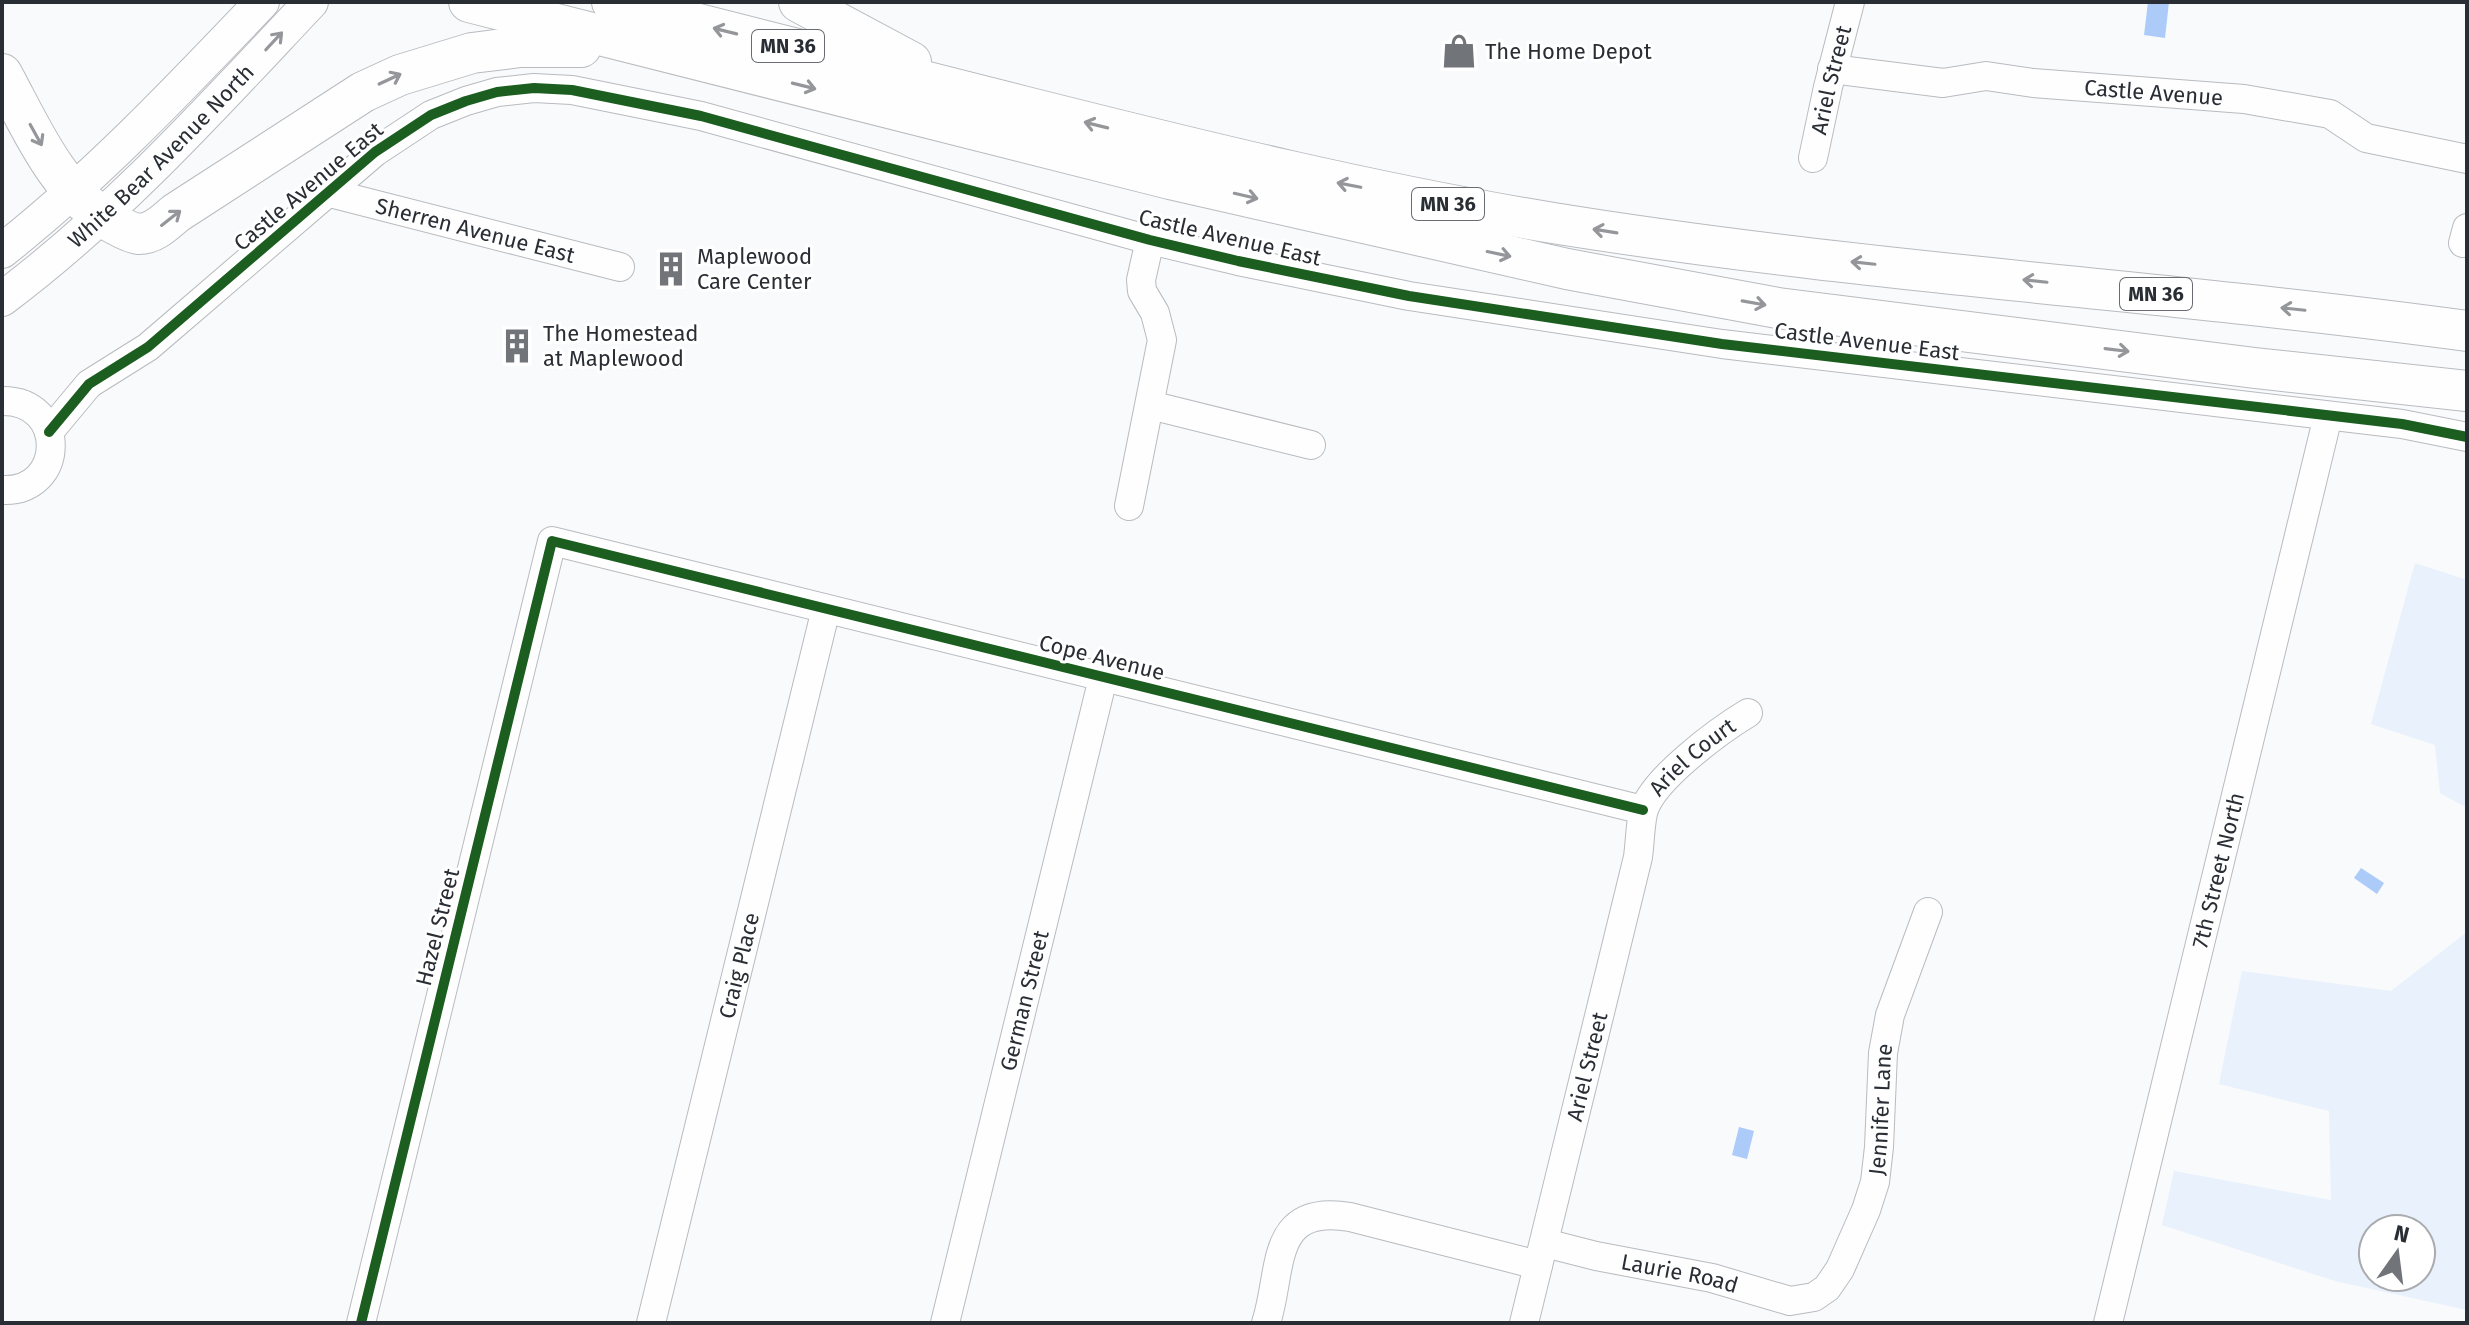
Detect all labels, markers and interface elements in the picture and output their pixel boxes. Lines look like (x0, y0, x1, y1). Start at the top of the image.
one-way arrow (713, 22, 738, 37)
street label: Ariel Street (1805, 23, 1857, 137)
road number: MN 36 (752, 30, 824, 62)
one-way arrow (265, 31, 284, 51)
shop icon: The Home Depot (1440, 32, 1478, 70)
place label: The Home Depot (1485, 38, 1652, 65)
street label: White Bear Avenue North (62, 59, 260, 254)
one-way arrow (377, 71, 402, 86)
street label: Castle Avenue (2083, 74, 2224, 111)
one-way arrow (790, 80, 816, 95)
street label: Castle Avenue East (228, 116, 388, 257)
one-way arrow (1084, 116, 1110, 131)
one-way arrow (29, 122, 44, 146)
one-way arrow (1337, 176, 1363, 191)
road number: MN 36 (1412, 188, 1484, 220)
one-way arrow (1232, 189, 1258, 204)
street label: Sherren Avenue East (373, 192, 578, 269)
street label: Castle Avenue East (1136, 203, 1324, 272)
one-way arrow (160, 209, 181, 227)
one-way arrow (1593, 223, 1618, 238)
place label: Maplewood Care Center (697, 243, 812, 295)
one-way arrow (1486, 247, 1511, 262)
building icon: Maplewood Care Center (652, 250, 690, 288)
one-way arrow (1850, 255, 1877, 270)
one-way arrow (2022, 273, 2048, 288)
road number: MN 36 (2120, 278, 2192, 310)
one-way arrow (1741, 297, 1767, 312)
one-way arrow (2280, 301, 2307, 316)
street label: Castle Avenue East (1773, 317, 1961, 366)
place label: The Homestead at Maplewood (543, 320, 699, 372)
building icon: The Homestead at Maplewood (498, 327, 536, 365)
one-way arrow (2103, 343, 2130, 358)
street label: Cope Avenue (1036, 629, 1168, 686)
street label: Ariel Court (1643, 712, 1741, 801)
street label: 7th Street North (2186, 790, 2250, 951)
street label: Hazel Street (410, 865, 465, 989)
street label: Craig Place (713, 910, 765, 1021)
street label: German Street (994, 928, 1055, 1074)
street label: Ariel Street (1561, 1009, 1614, 1124)
street label: Jennifer Lane (1863, 1041, 1898, 1177)
north arrow (2357, 1213, 2437, 1293)
text: N (2391, 1219, 2412, 1249)
street label: Laurie Road (1619, 1248, 1741, 1299)

